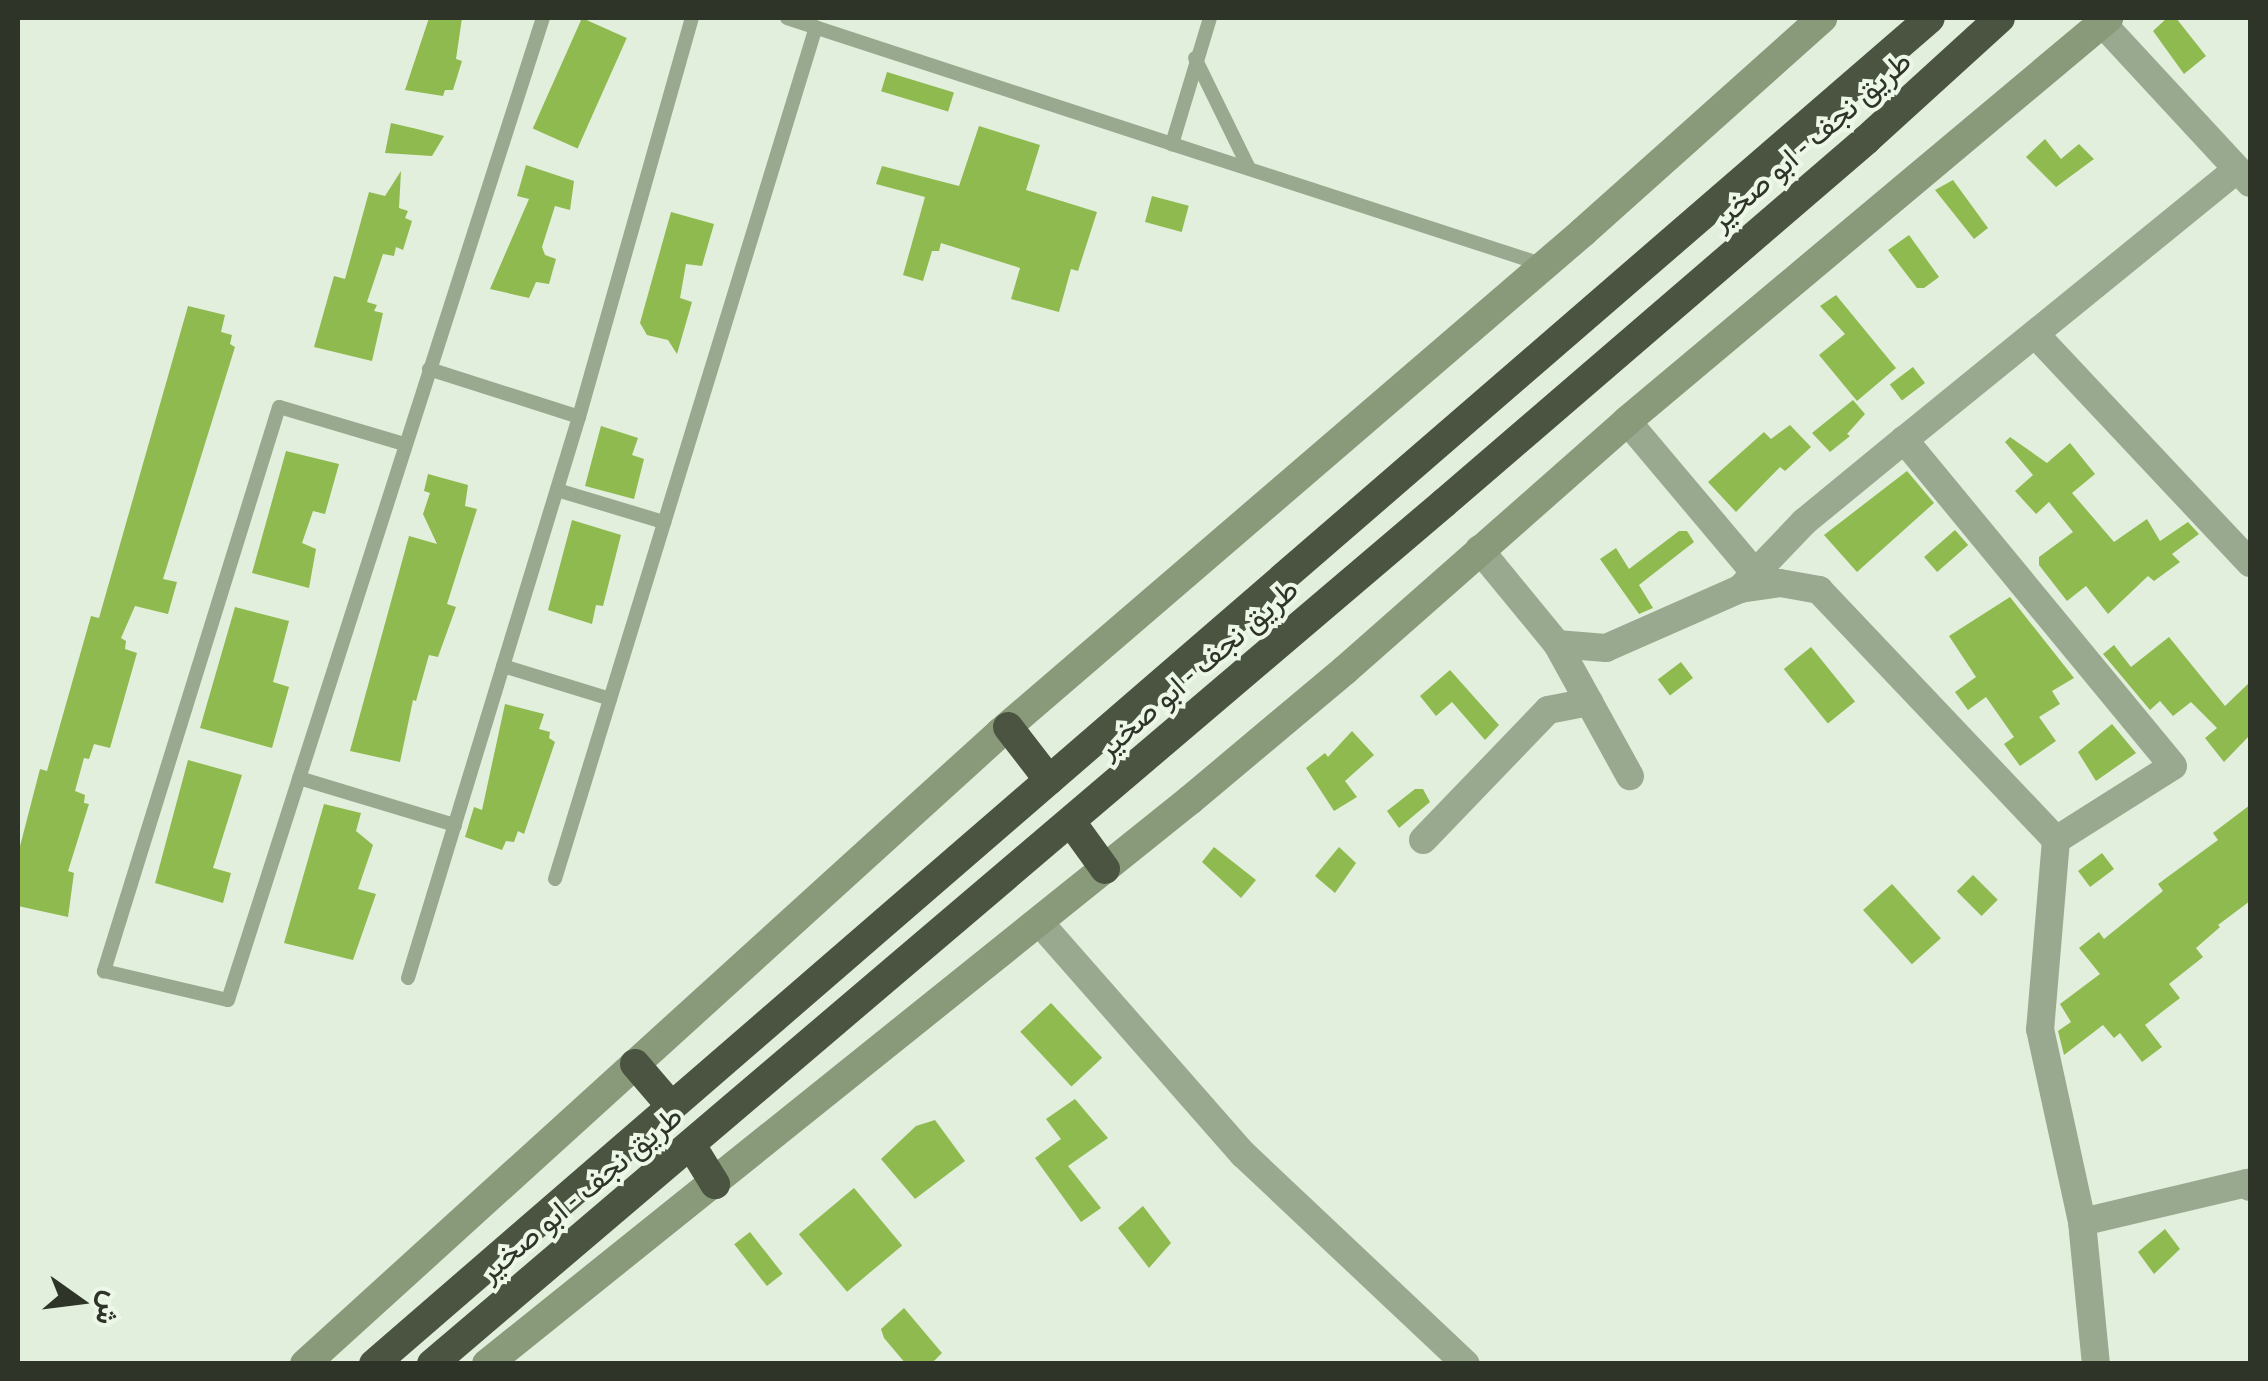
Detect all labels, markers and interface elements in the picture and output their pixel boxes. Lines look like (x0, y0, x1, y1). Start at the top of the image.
street label: طريق نجف - ابو صخير (1702, 43, 1918, 237)
street label: طريق نجف - ابو صخير (1089, 571, 1305, 765)
street label: طريق نجف - ابو صخير (471, 1097, 689, 1289)
north arrow (30, 1251, 130, 1351)
text: ش (90, 1288, 129, 1328)

